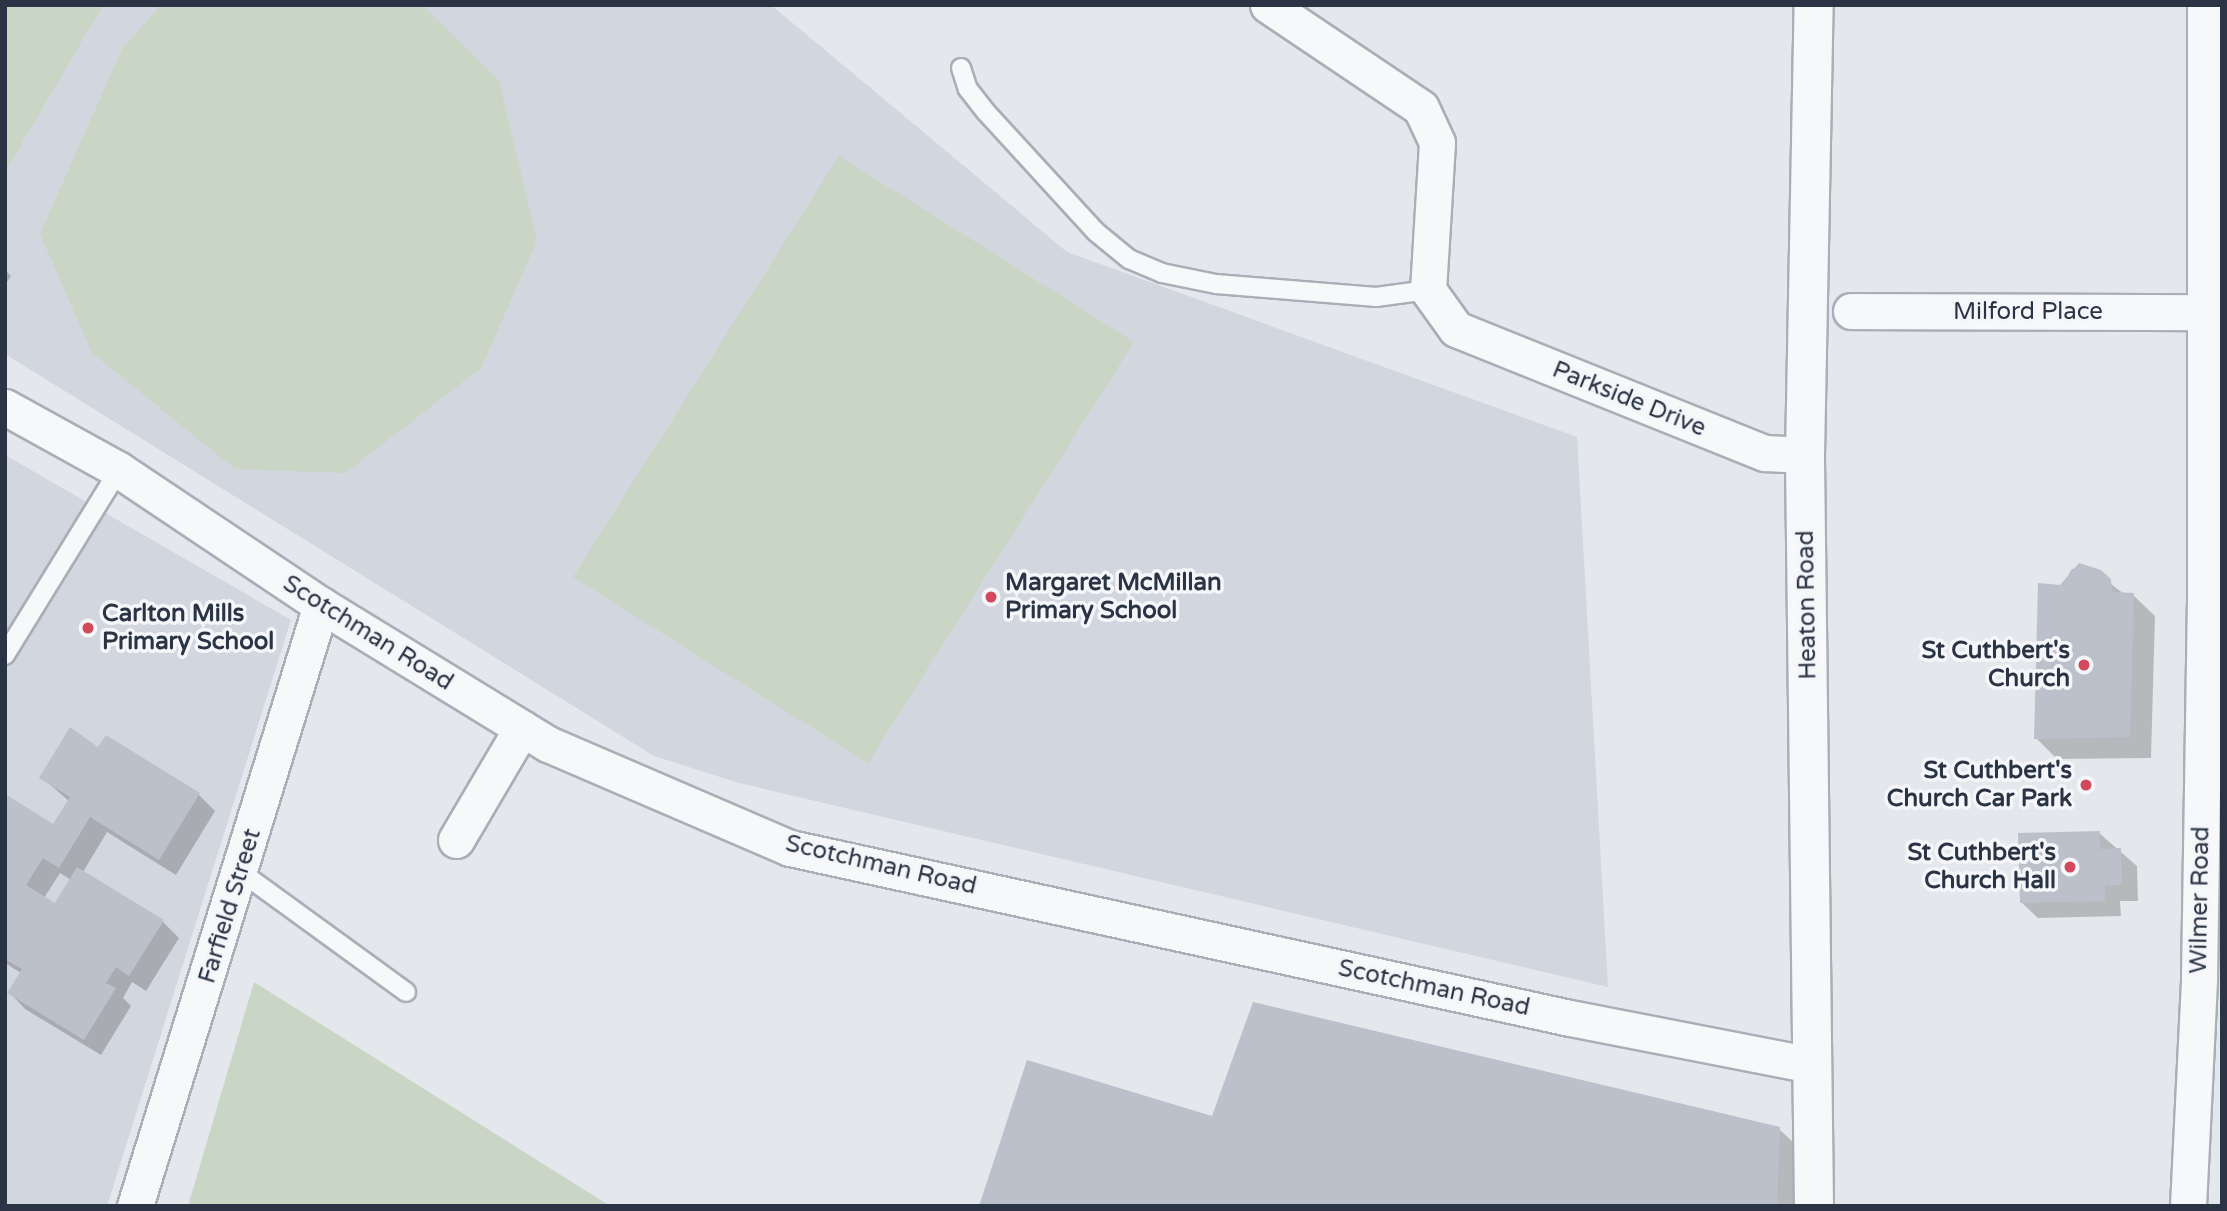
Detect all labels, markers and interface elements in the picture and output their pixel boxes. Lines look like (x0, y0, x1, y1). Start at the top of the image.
street label: Milford Place (1953, 298, 2103, 326)
street label: Parkside Drive (1548, 355, 1710, 443)
street label: Heaton Road (1791, 530, 1823, 680)
street label: Scotchman Road (278, 569, 458, 697)
place label: Margaret McMillan Primary School (1005, 569, 1222, 625)
marker: Margaret McMillan Primary School (983, 589, 999, 605)
place label: Carlton Mills Primary School (102, 600, 274, 656)
marker: Carlton Mills Primary School (80, 620, 96, 636)
place label: St Cuthbert's Church (1922, 637, 2070, 693)
marker: St Cuthbert's Church (2076, 657, 2092, 673)
place label: St Cuthbert's Church Car Park (1887, 757, 2072, 813)
marker: St Cuthbert's Church Car Park (2078, 777, 2094, 793)
street label: Farfield Street (193, 825, 267, 987)
street label: Wilmer Road (2184, 826, 2216, 974)
street label: Scotchman Road (783, 829, 979, 901)
place label: St Cuthbert's Church Hall (1908, 839, 2056, 895)
marker: St Cuthbert's Church Hall (2062, 859, 2078, 875)
street label: Scotchman Road (1336, 954, 1532, 1022)

